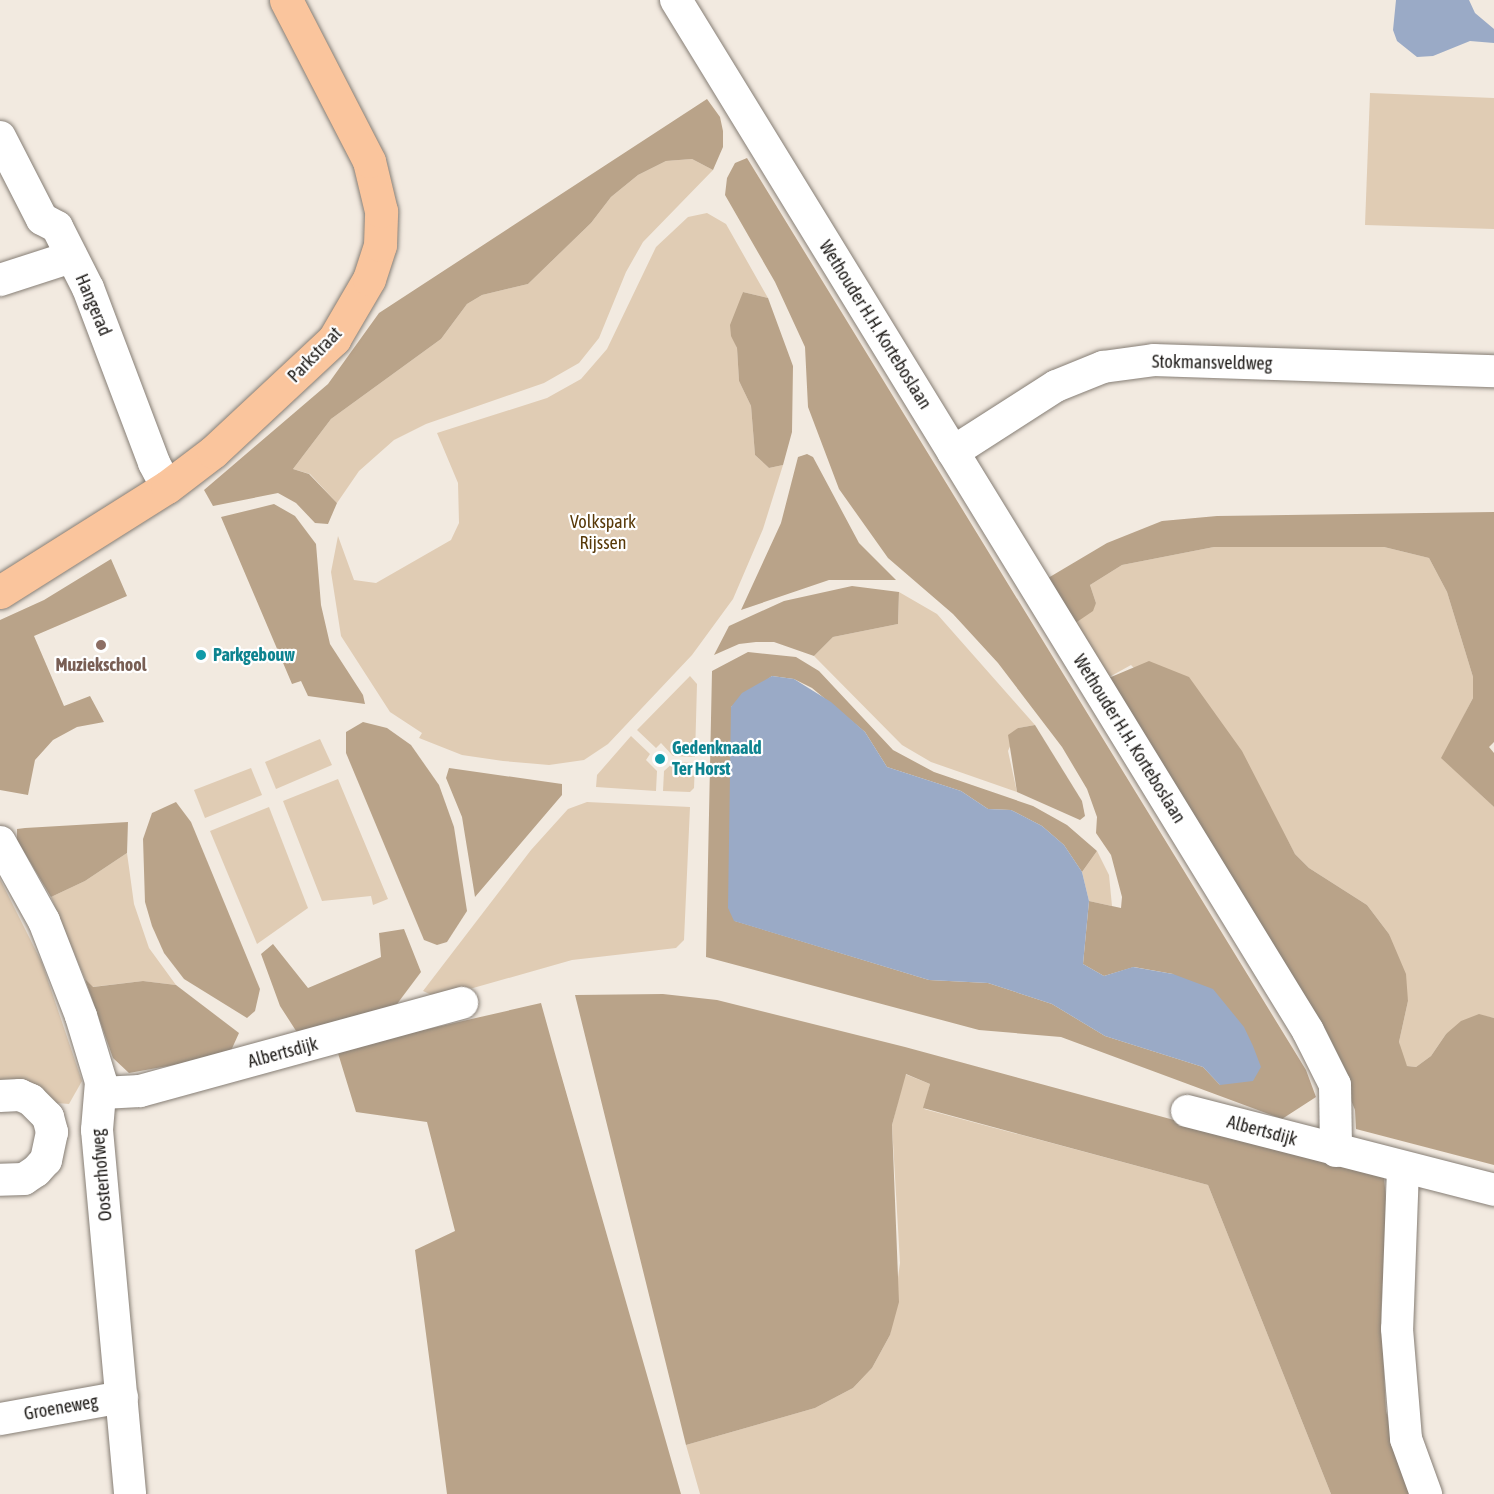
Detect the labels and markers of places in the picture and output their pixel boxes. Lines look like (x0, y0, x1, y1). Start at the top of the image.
marker: Muziekschool (94, 638, 108, 652)
place label: Parkgebouw (213, 644, 295, 666)
marker: Parkgebouw (194, 648, 208, 662)
place label: Muziekschool (56, 654, 146, 676)
place label: Gedenknaald Ter Horst (672, 738, 762, 780)
marker: Gedenknaald Ter Horst (653, 752, 667, 766)

